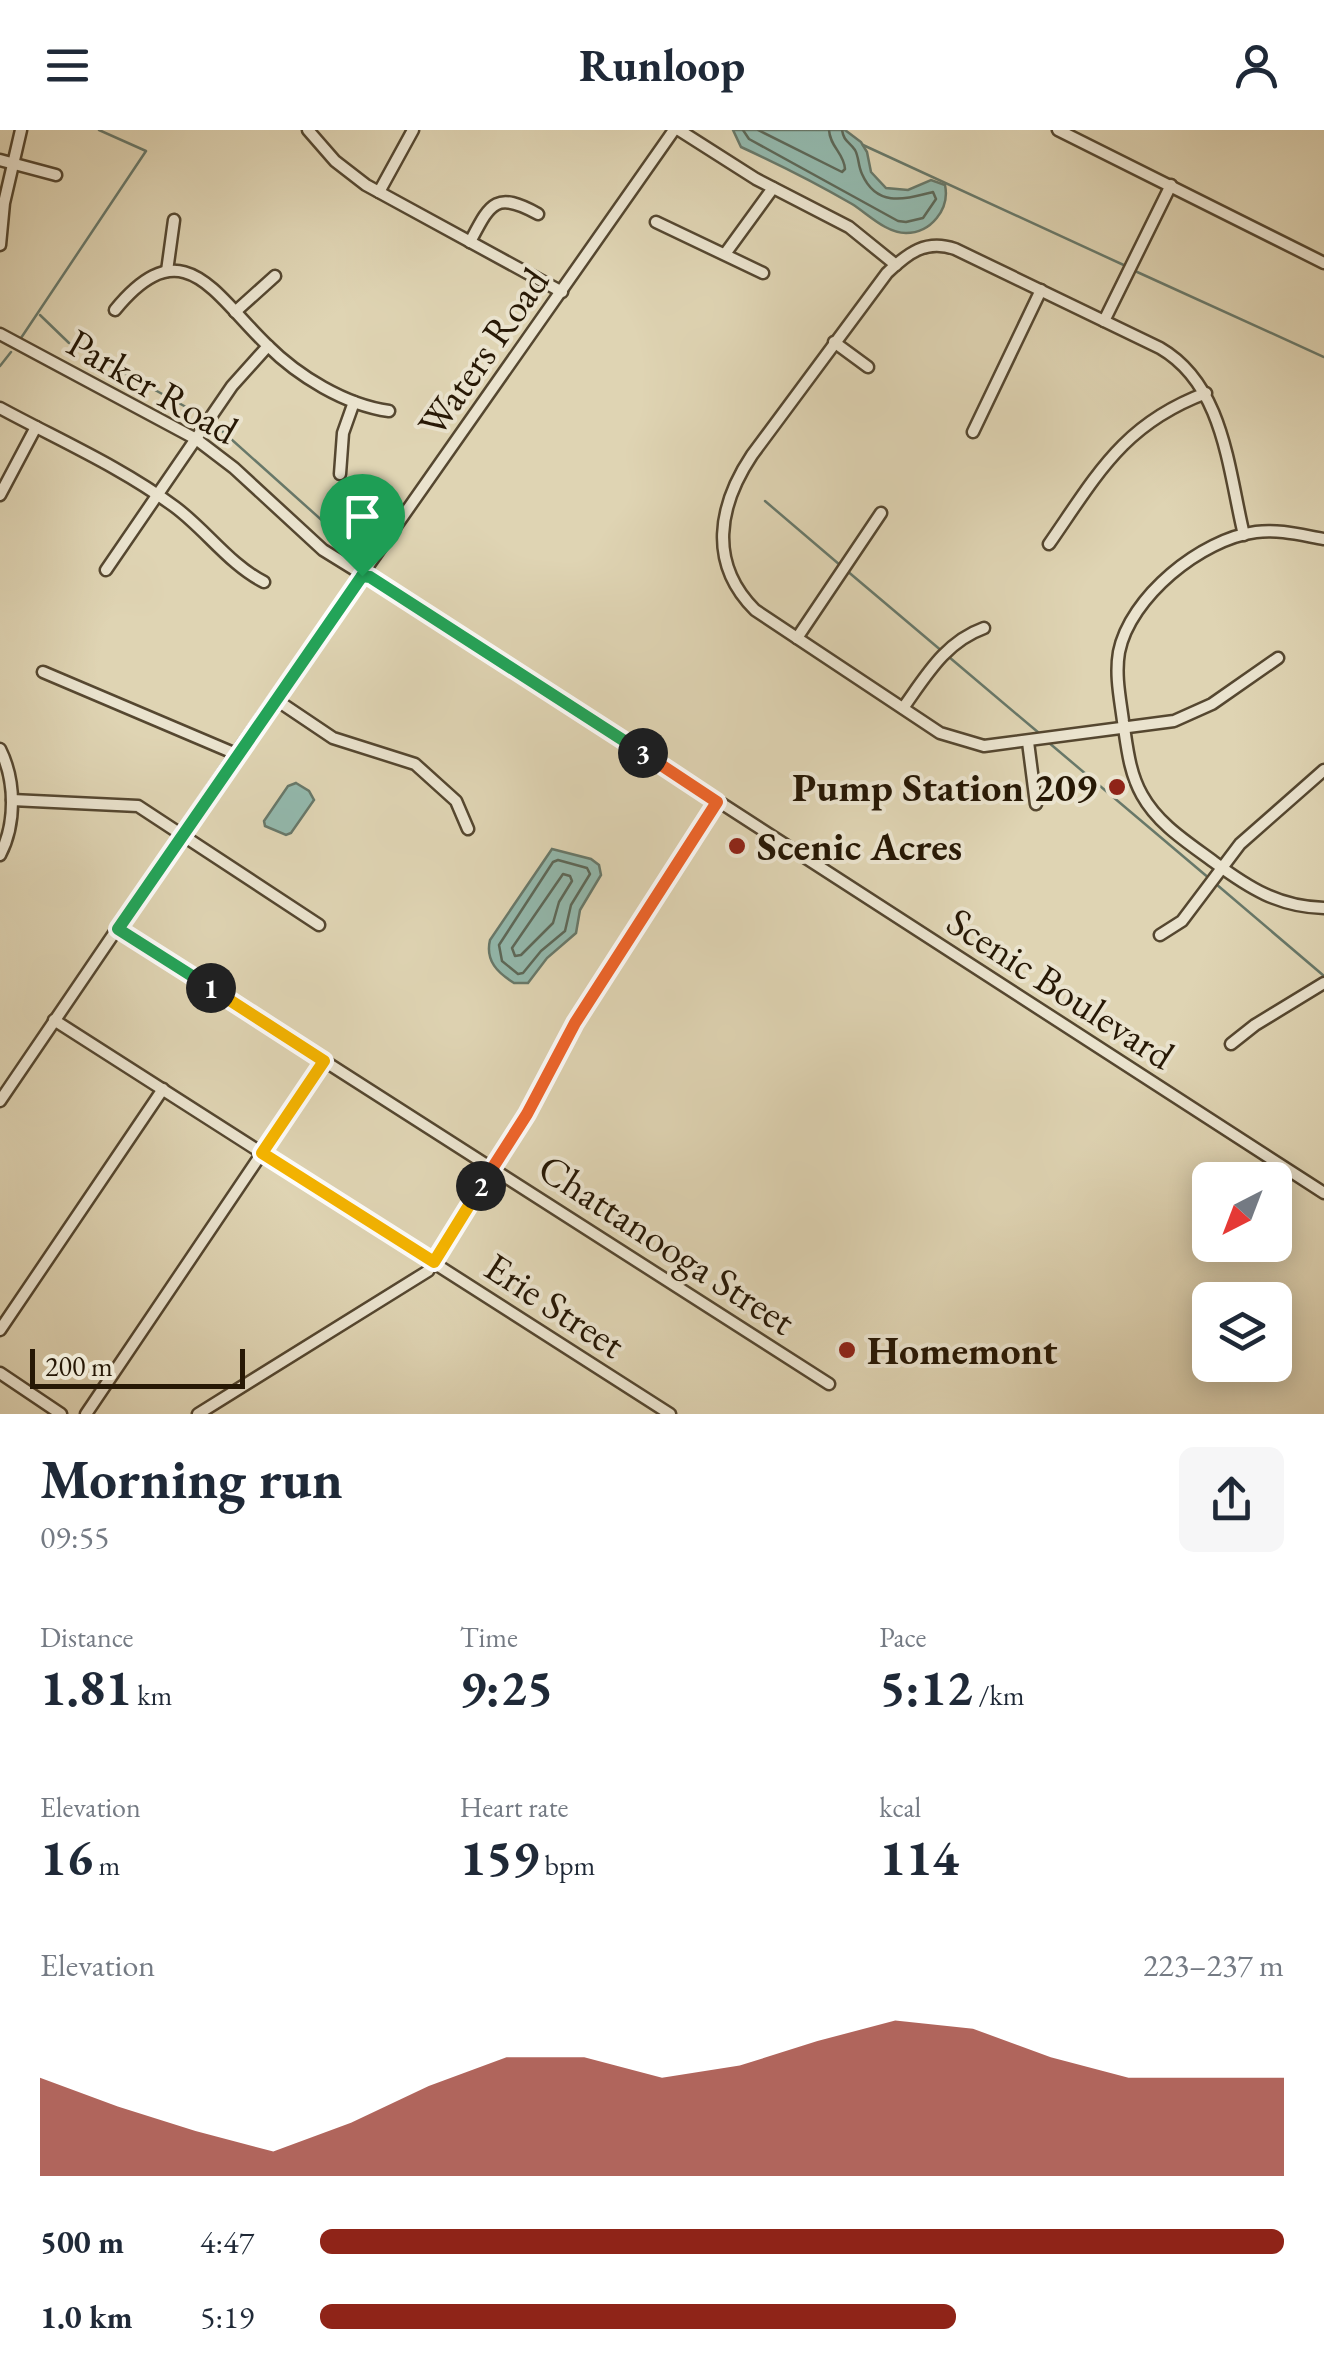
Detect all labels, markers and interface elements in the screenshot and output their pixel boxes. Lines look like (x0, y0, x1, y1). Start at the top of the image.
text: Runloop (579, 36, 745, 94)
icon: menu (40, 38, 95, 93)
icon: person (1229, 38, 1284, 93)
street label: Waters Road (406, 257, 561, 447)
street label: Parker Road (58, 316, 248, 456)
pin (320, 474, 405, 577)
icon: arrive (335, 489, 390, 544)
pin: 3 (618, 728, 668, 778)
text: 3 (636, 735, 650, 771)
place label: Pump Station 209 (792, 761, 1097, 813)
marker: Pump Station 209 (1106, 776, 1128, 798)
place label: Scenic Acres (757, 820, 962, 872)
marker: Scenic Acres (726, 835, 748, 857)
street label: Scenic Boulevard (937, 895, 1185, 1081)
pin: 1 (186, 963, 236, 1013)
text: 1 (204, 970, 218, 1006)
street label: Chattanooga Street (529, 1142, 806, 1347)
pin: 2 (456, 1161, 506, 1211)
north arrow (1192, 1162, 1292, 1262)
map controls (1192, 1162, 1292, 1382)
text: 2 (474, 1168, 488, 1204)
street label: Erie Street (475, 1240, 635, 1370)
button: layers (1192, 1282, 1292, 1382)
place label: Homemont (867, 1324, 1058, 1376)
marker: Homemont (836, 1339, 858, 1361)
scale bar (30, 1344, 245, 1388)
text: 200 m (45, 1348, 113, 1384)
text: Morning run (40, 1443, 343, 1514)
button: share (1179, 1447, 1284, 1552)
text: 09:55 (40, 1516, 109, 1558)
text: Distance (40, 1619, 134, 1655)
text: Time (460, 1619, 518, 1655)
text: Pace (879, 1619, 926, 1655)
text: 1.81 (40, 1655, 132, 1720)
text: 9:25 (460, 1655, 553, 1720)
text: 5:12 (879, 1655, 973, 1720)
text: km (132, 1677, 172, 1713)
text: /km (973, 1677, 1024, 1713)
text: Elevation (40, 1789, 141, 1825)
text: Heart rate (460, 1789, 568, 1825)
text: kcal (879, 1789, 921, 1825)
text: 16 (40, 1825, 93, 1890)
text: 159 (460, 1825, 539, 1890)
text: 114 (879, 1825, 959, 1890)
text: m (93, 1847, 120, 1883)
text: bpm (539, 1847, 595, 1883)
text: Elevation (40, 1944, 155, 1986)
text: 223–237 m (1143, 1944, 1284, 1986)
text: 500 m (40, 2221, 124, 2263)
text: 4:47 (200, 2221, 254, 2263)
text: 1.0 km (40, 2296, 133, 2338)
text: 5:19 (200, 2296, 254, 2338)

